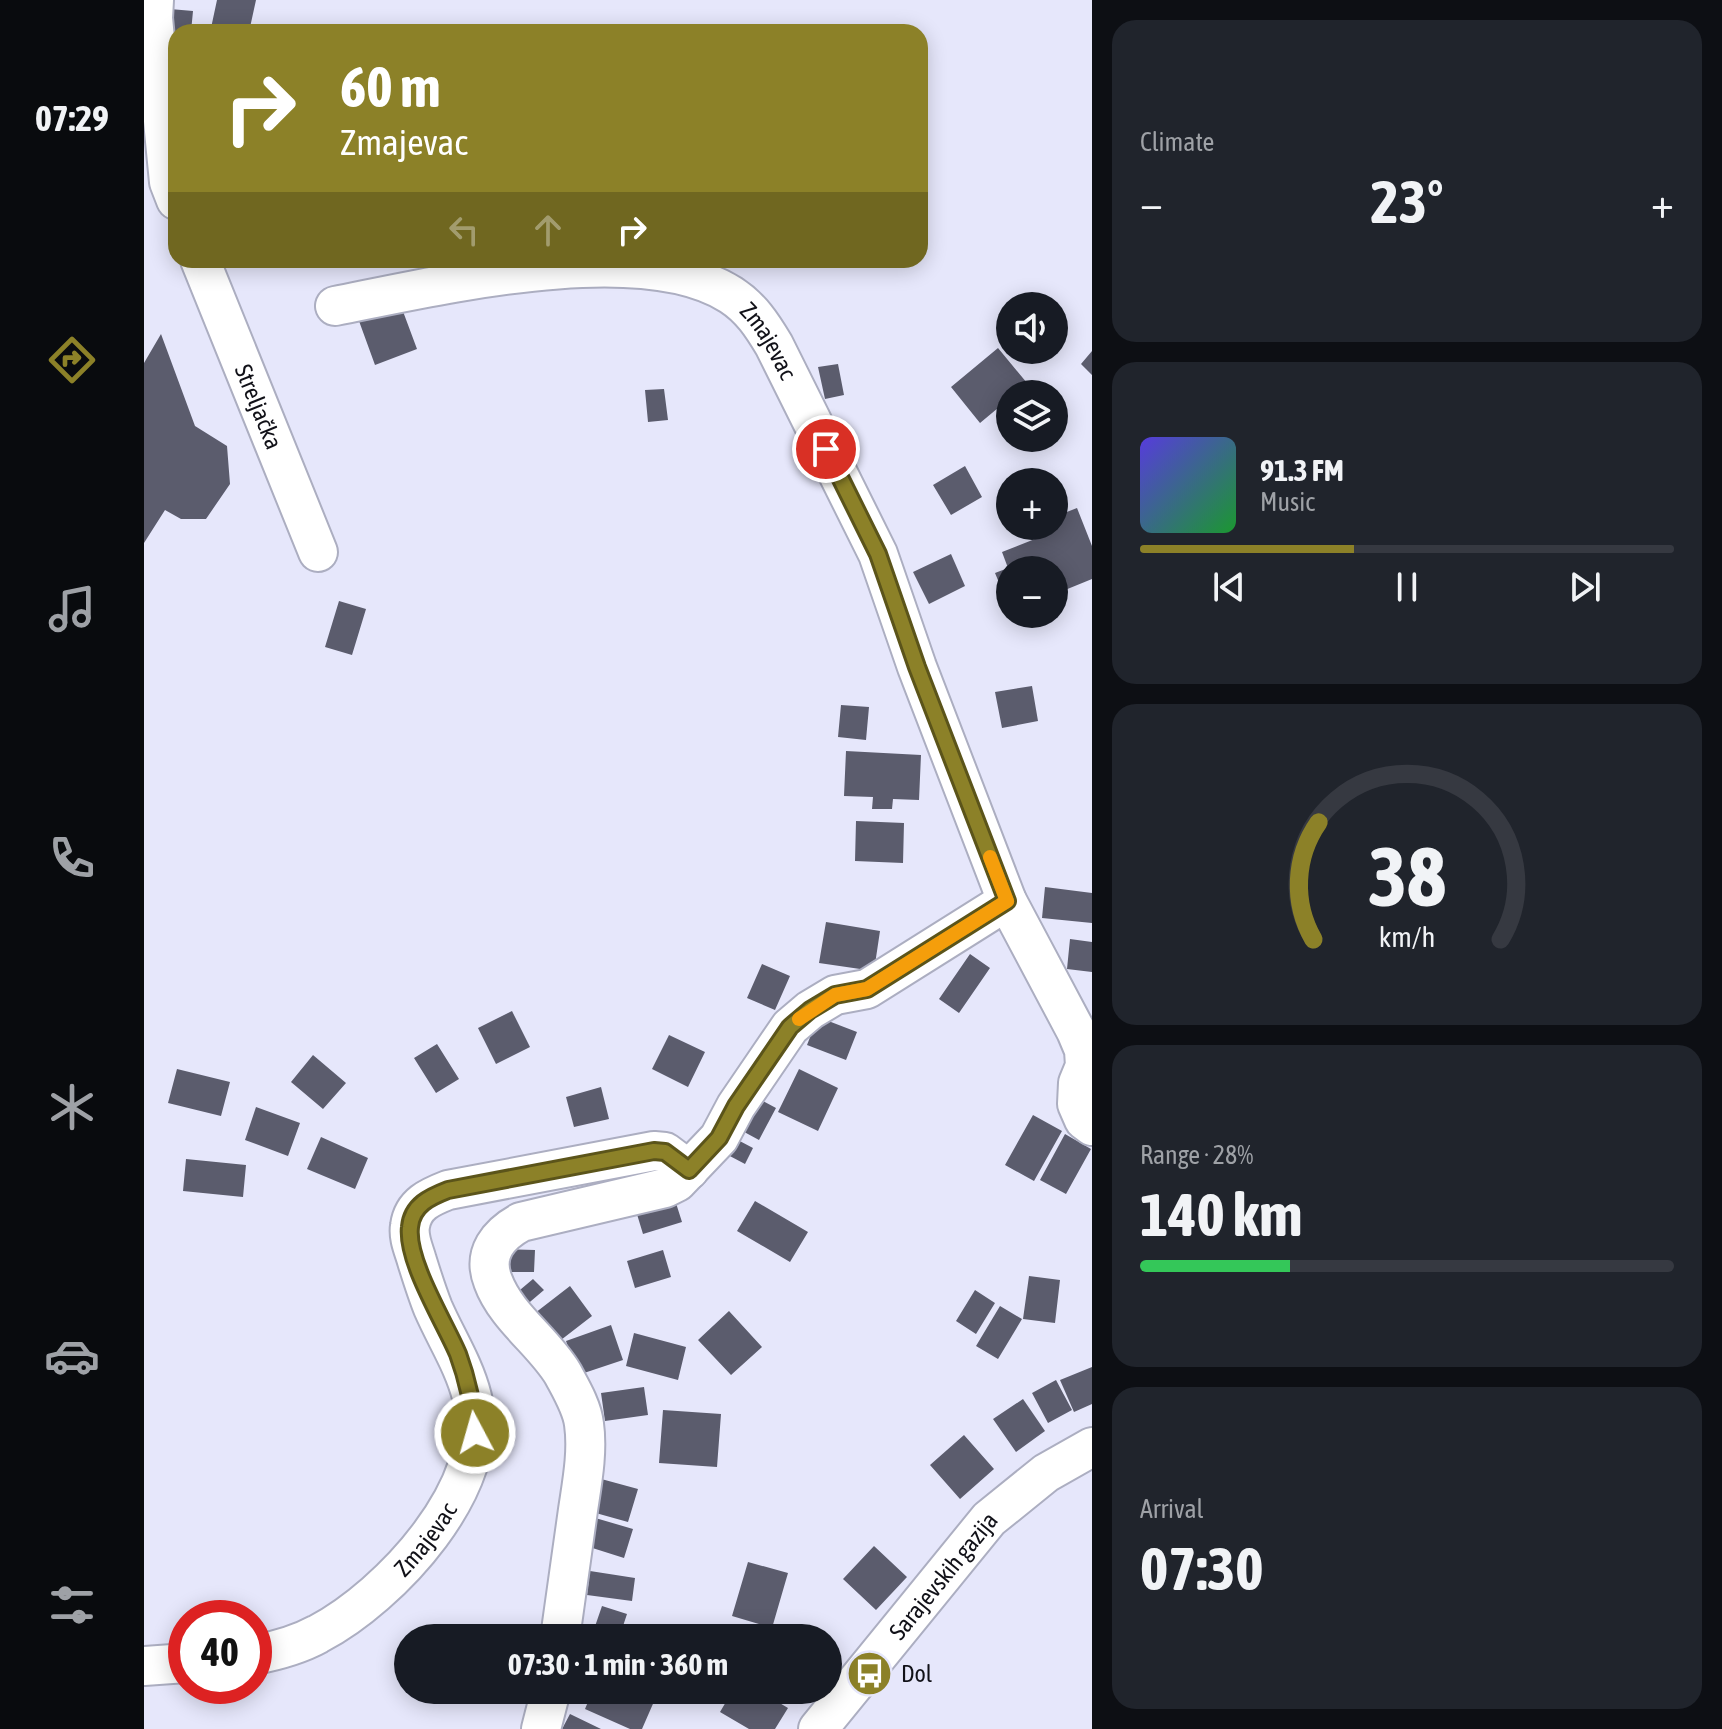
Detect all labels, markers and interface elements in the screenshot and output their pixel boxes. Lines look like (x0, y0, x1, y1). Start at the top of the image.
text: 60 m (340, 55, 441, 119)
icon: right (208, 56, 312, 160)
text: 07:29 (35, 97, 109, 139)
text: Zmajevac (340, 121, 468, 163)
text: Climate (1140, 127, 1214, 157)
text: 23° (1371, 167, 1443, 236)
text: − (1140, 177, 1163, 227)
text: + (1651, 177, 1674, 227)
icon: left (442, 208, 486, 252)
icon: ahead (526, 208, 570, 252)
icon: right (610, 208, 654, 252)
map controls (996, 292, 1068, 628)
button: sound (996, 292, 1068, 364)
street label: Zmajevac (735, 296, 802, 384)
icon: directions (44, 332, 100, 388)
street label: Streljačka (230, 360, 288, 453)
button: layers (996, 380, 1068, 452)
pin (792, 415, 860, 483)
icon: arrive (804, 427, 848, 471)
text: 91.3 FM (1260, 453, 1344, 487)
button: + (996, 468, 1068, 540)
text: Music (1260, 487, 1315, 517)
button: − (996, 556, 1068, 628)
icon: previous (1207, 565, 1251, 609)
icon: pause (1385, 565, 1429, 609)
icon: next (1563, 565, 1607, 609)
icon: music (44, 581, 100, 637)
text: 38 (1368, 828, 1446, 924)
icon: phone (44, 830, 100, 886)
text: km/h (1379, 921, 1435, 954)
icon: climate (44, 1079, 100, 1135)
text: Range · 28% (1140, 1140, 1253, 1170)
text: 140 km (1140, 1180, 1302, 1249)
icon: car (44, 1328, 100, 1384)
position arrow (433, 1391, 517, 1475)
text: Arrival (1140, 1494, 1204, 1524)
street label: Zmajevac (388, 1498, 462, 1581)
street label: Sarajevskih gazija (883, 1507, 1003, 1644)
text: 07:30 (1140, 1534, 1263, 1603)
icon: filters (44, 1577, 100, 1633)
speed limit sign: 40 (168, 1600, 272, 1704)
text: 07:30 · 1 min · 360 m (508, 1647, 728, 1681)
bus stop icon: Dol (846, 1649, 894, 1697)
place label: Dol (901, 1660, 933, 1687)

